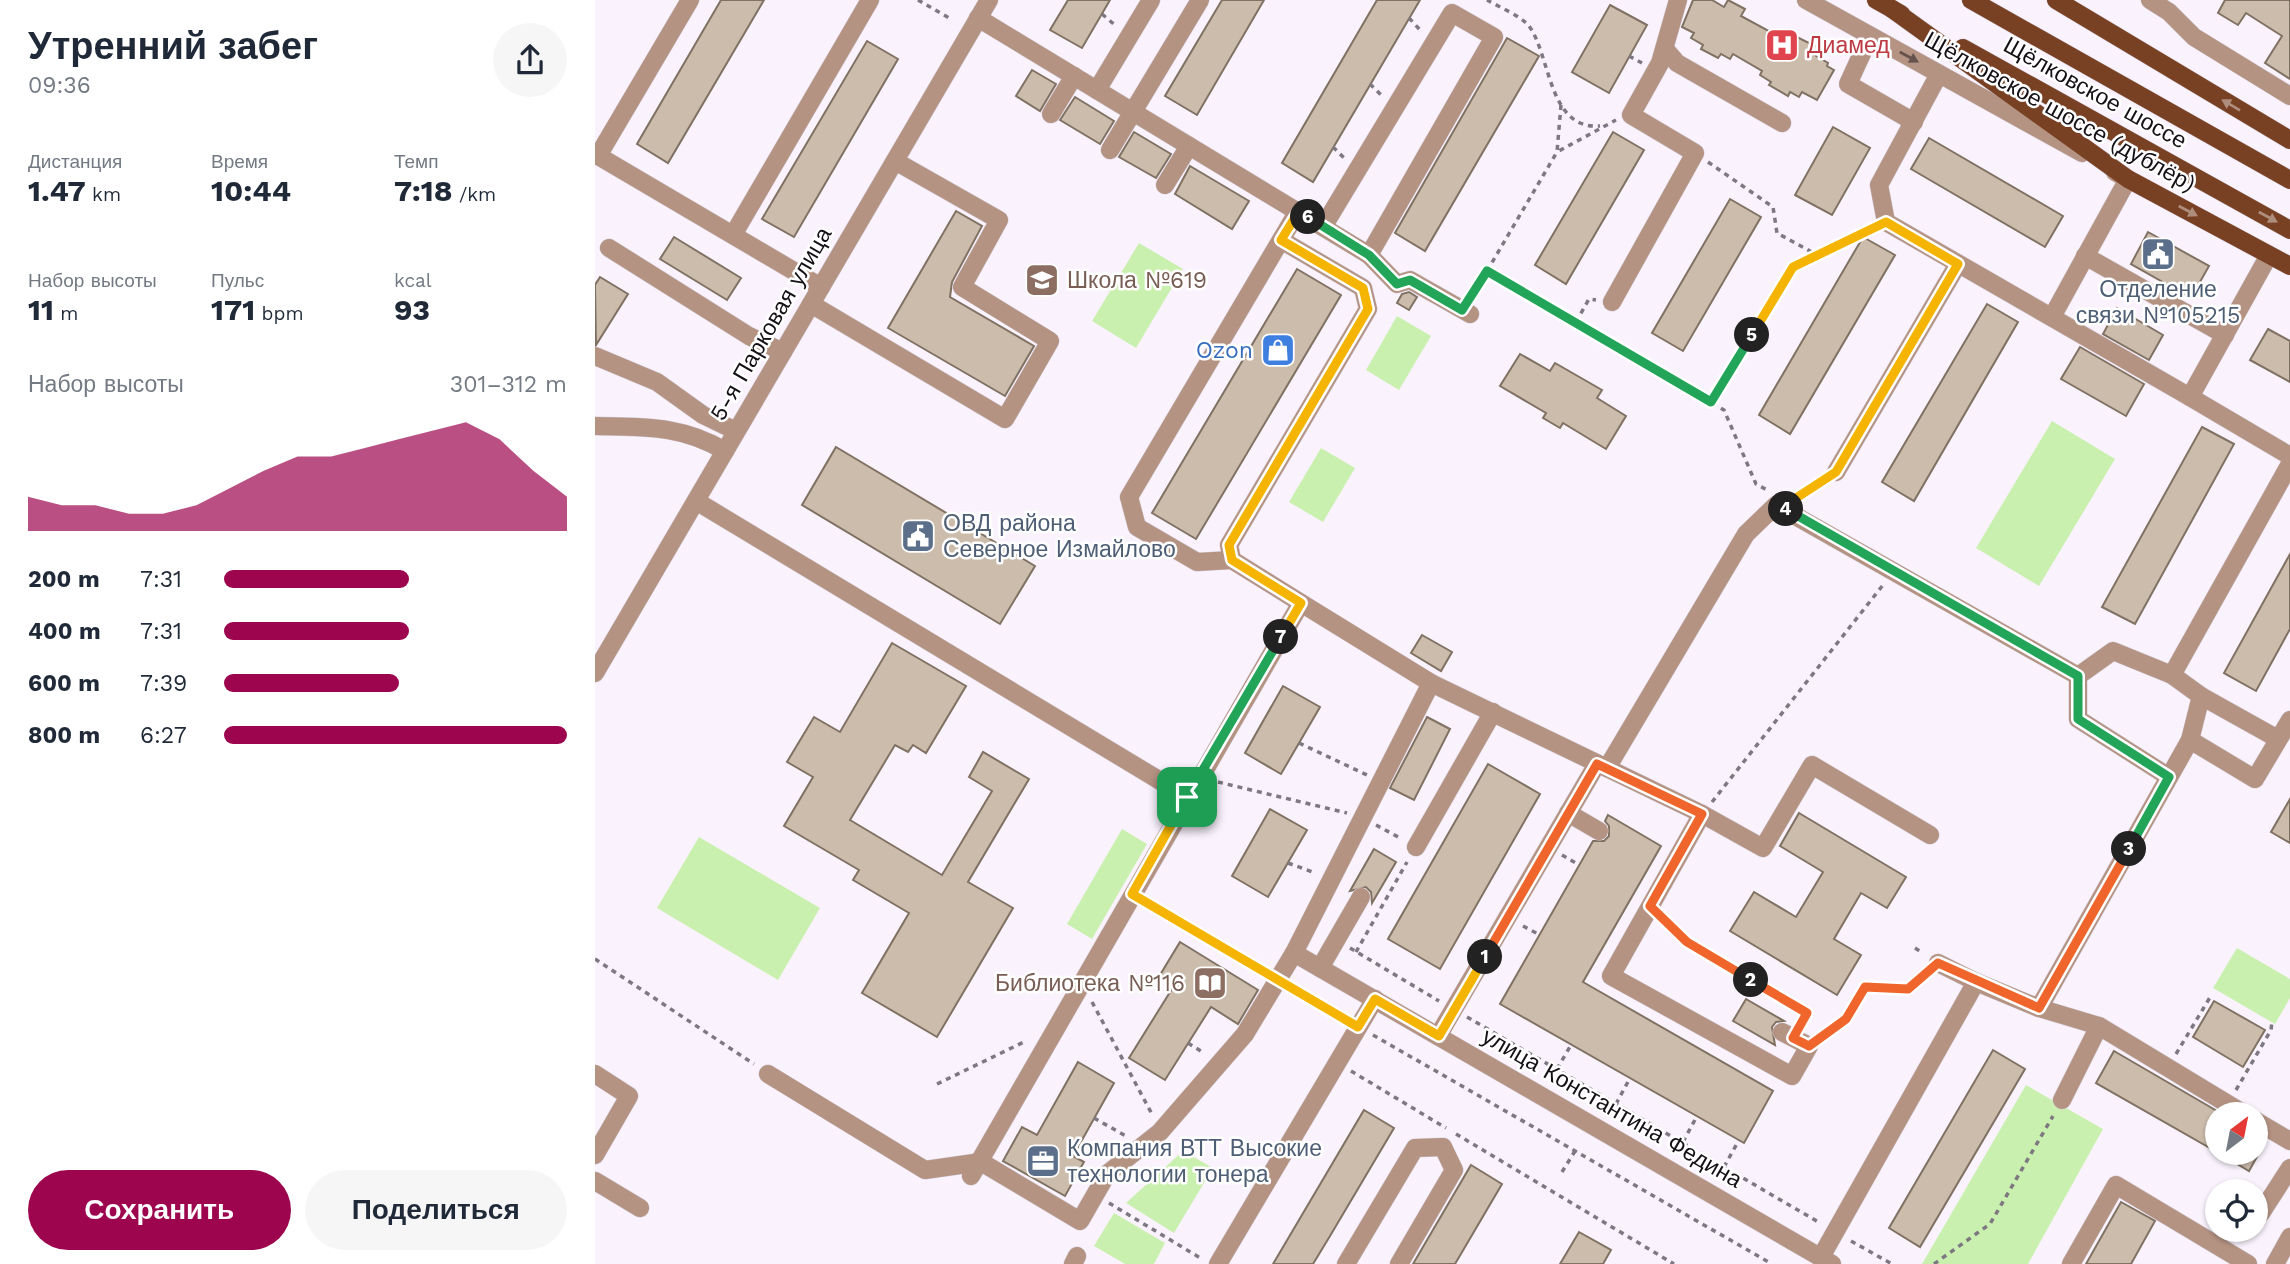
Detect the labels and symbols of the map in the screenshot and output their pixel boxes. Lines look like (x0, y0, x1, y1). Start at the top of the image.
hospital icon: Диамед (1763, 26, 1801, 64)
street label: Щёлковское шоссе (дублёр) (1920, 26, 2200, 198)
street label: Щёлковское шоссе (1999, 31, 2191, 155)
place label: Диамед (1807, 32, 1890, 59)
one-way arrow (1899, 51, 1918, 63)
one-way arrow (2222, 99, 2241, 111)
pin: 6 (1291, 200, 1325, 234)
one-way arrow (2178, 205, 2198, 217)
one-way arrow (2258, 211, 2278, 223)
street label: 5-я Парковая улица (705, 222, 838, 426)
public building icon: Отделение связи №105215 (2139, 235, 2177, 273)
school or university icon: Школа №619 (1023, 261, 1061, 299)
place label: Школа №619 (1067, 267, 1207, 294)
place label: Отделение связи №105215 (2076, 276, 2240, 329)
pin: 5 (1735, 318, 1769, 352)
shop icon: Ozon (1259, 331, 1297, 369)
place label: Ozon (1196, 337, 1253, 364)
pin: 4 (1769, 491, 1803, 526)
place label: ОВД района Северное Измайлово (943, 510, 1176, 563)
public building icon: ОВД района Северное Измайлово (899, 517, 937, 555)
pin: 7 (1263, 620, 1299, 654)
pin (1157, 767, 1217, 827)
pin: 3 (2111, 832, 2147, 866)
pin: 1 (1467, 940, 1503, 974)
pin: 2 (1733, 962, 1769, 998)
library icon: Библиотека №116 (1191, 964, 1229, 1002)
place label: Библиотека №116 (995, 970, 1185, 997)
street label: улица Константина Федина (1477, 1022, 1747, 1194)
north arrow (2205, 1102, 2268, 1166)
place label: Компания ВТТ Высокие технологии тонера (1067, 1135, 1322, 1188)
office icon: Компания ВТТ Высокие технологии тонера (1024, 1142, 1062, 1180)

